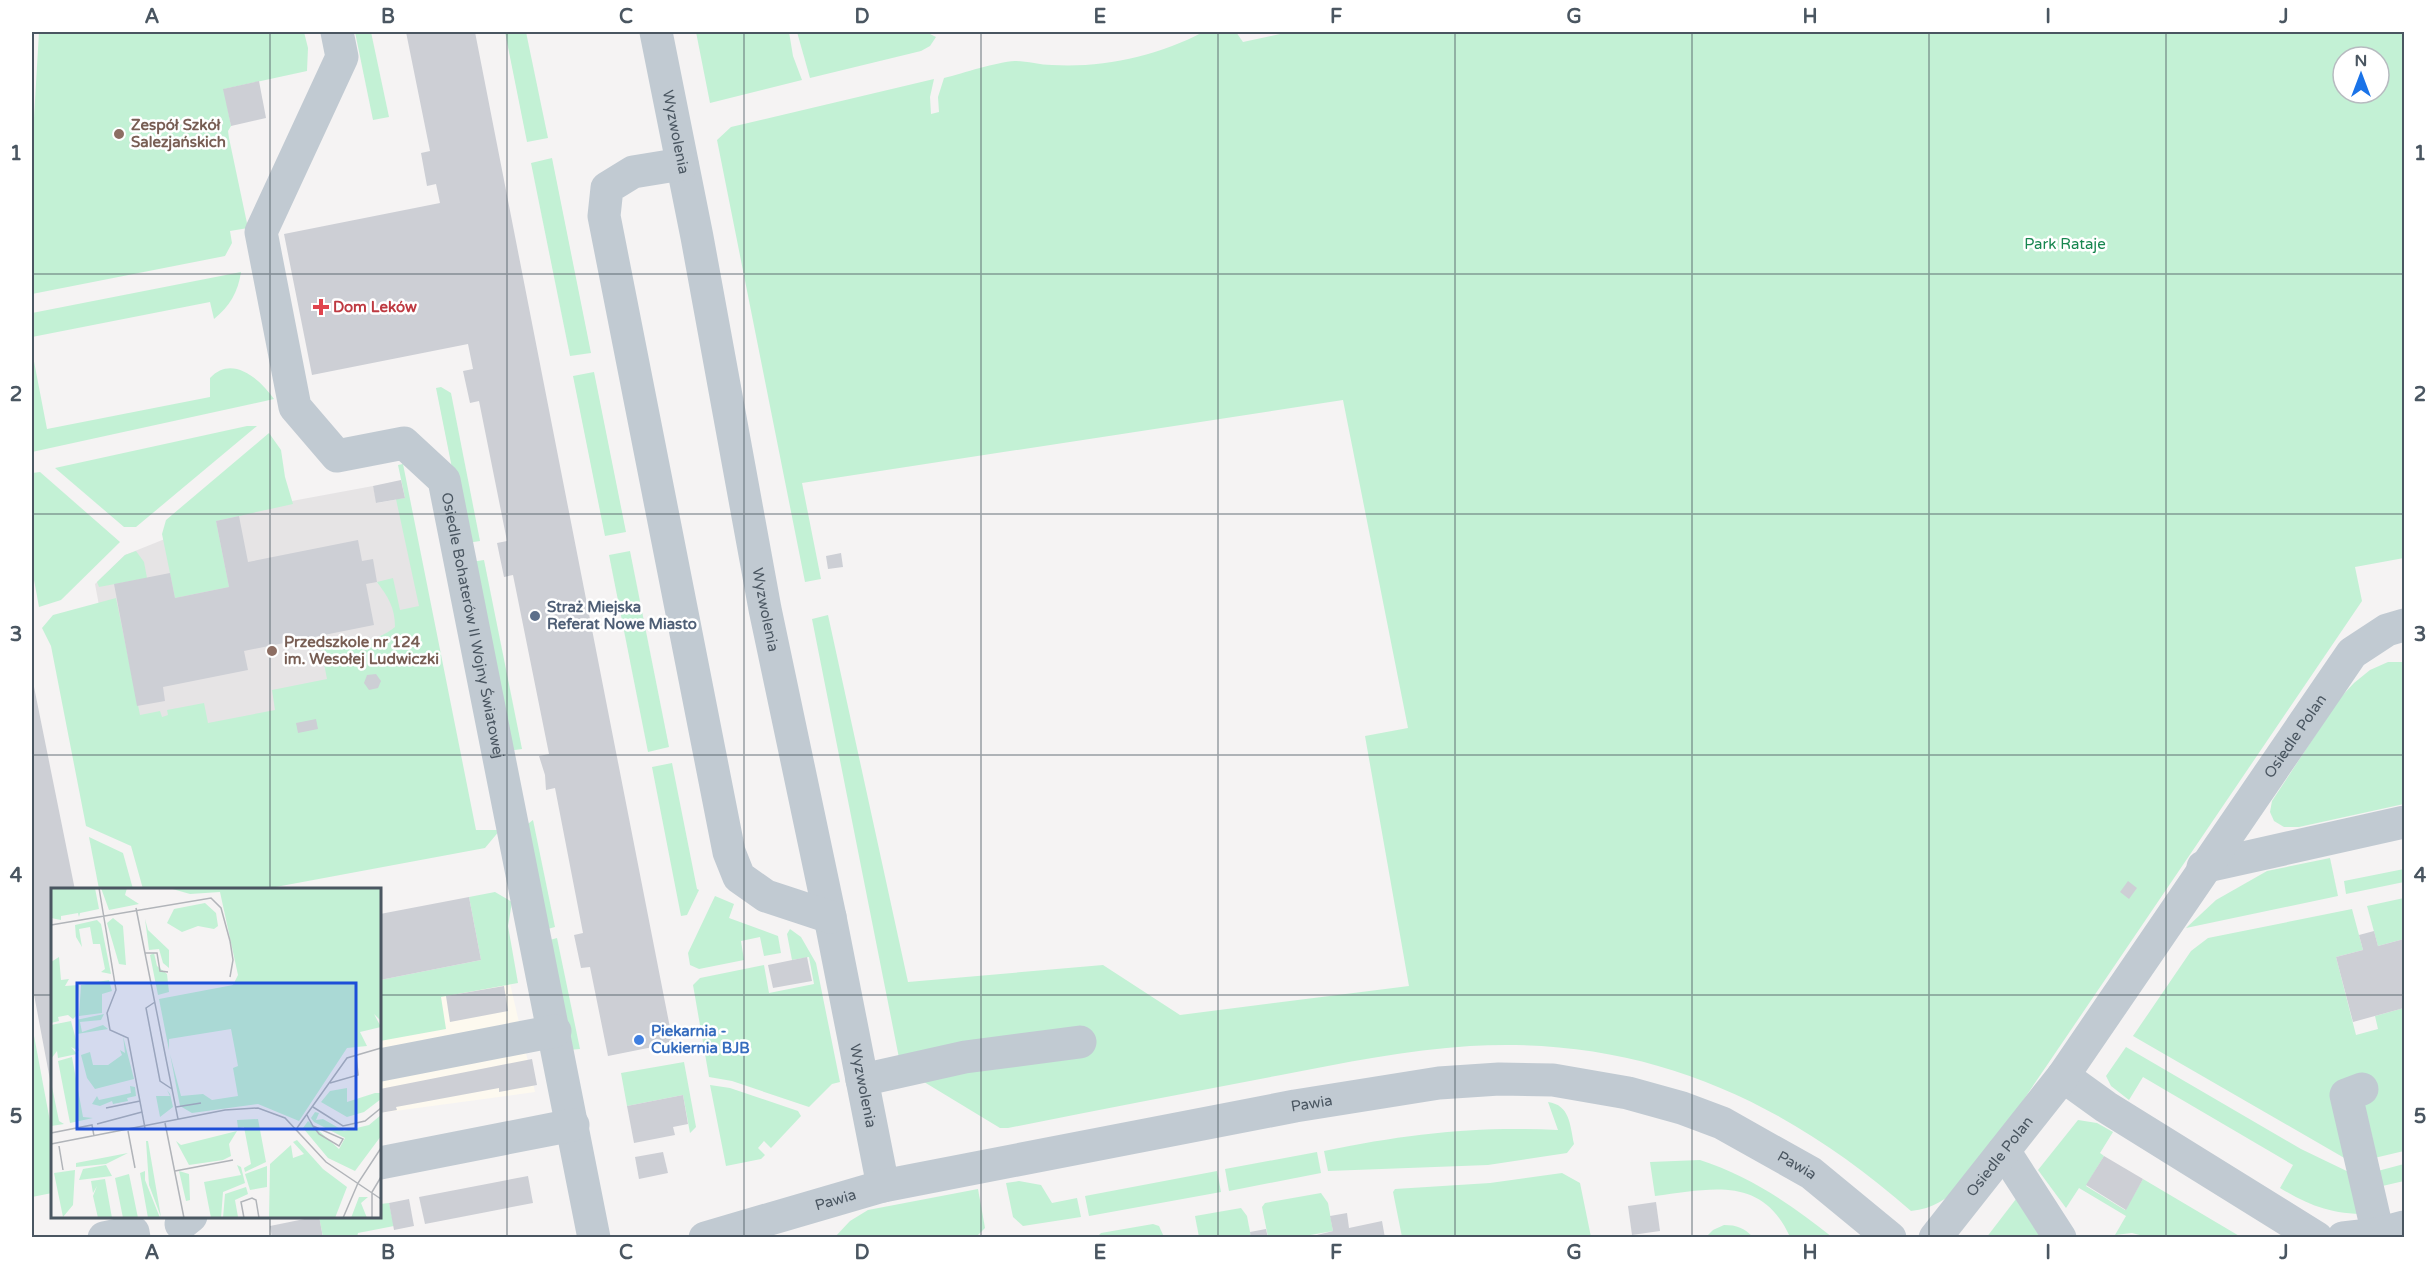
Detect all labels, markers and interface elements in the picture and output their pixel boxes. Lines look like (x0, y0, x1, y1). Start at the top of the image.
text: A (145, 5, 160, 29)
text: B (381, 5, 395, 29)
text: C (619, 5, 633, 29)
text: D (854, 5, 870, 29)
text: E (1094, 5, 1107, 29)
text: F (1330, 5, 1342, 29)
text: G (1566, 5, 1582, 29)
text: H (1802, 5, 1818, 29)
text: I (2045, 5, 2051, 29)
text: J (2278, 5, 2289, 29)
north arrow (2331, 45, 2391, 105)
text: N (2355, 51, 2367, 71)
street label: Wyzwolenia (659, 89, 693, 175)
place label: Zespół Szkół Salezjańskich (131, 116, 226, 152)
marker: Zespół Szkół Salezjańskich (112, 127, 126, 141)
text: 1 (10, 142, 22, 166)
text: 1 (2414, 142, 2426, 166)
park label: Park Rataje (2024, 235, 2106, 253)
place label: Dom Leków (333, 298, 417, 316)
marker: Dom Leków (314, 300, 328, 314)
text: 2 (10, 383, 22, 407)
text: 2 (2414, 383, 2426, 407)
street label: Osiedle Bohaterów II Wojny Światowej (438, 491, 508, 760)
street label: Wyzwolenia (749, 566, 783, 653)
place label: Straż Miejska Referat Nowe Miasto (547, 598, 697, 633)
marker: Straż Miejska Referat Nowe Miasto (528, 609, 542, 623)
text: 3 (10, 623, 22, 647)
text: 3 (2414, 623, 2426, 647)
place label: Przedszkole nr 124 im. Wesołej Ludwiczki (284, 633, 439, 669)
marker: Przedszkole nr 124 im. Wesołej Ludwiczki (265, 644, 279, 658)
street label: Osiedle Polan (2260, 691, 2330, 782)
text: 4 (10, 864, 23, 888)
text: 4 (2414, 864, 2427, 888)
inset map (51, 888, 381, 1218)
place label: Piekarnia - Cukiernia BJB (651, 1022, 750, 1057)
marker: Piekarnia - Cukiernia BJB (632, 1033, 646, 1047)
street label: Wyzwolenia (846, 1042, 880, 1129)
street label: Pawia (1289, 1091, 1334, 1116)
text: 5 (10, 1105, 22, 1129)
text: 5 (2414, 1105, 2426, 1129)
street label: Osiedle Polan (1962, 1113, 2037, 1200)
street label: Pawia (1774, 1147, 1821, 1183)
street label: Pawia (813, 1185, 858, 1214)
text: A (145, 1241, 160, 1265)
text: B (381, 1241, 395, 1265)
text: C (619, 1241, 633, 1265)
text: D (854, 1241, 870, 1265)
text: E (1094, 1241, 1107, 1265)
text: F (1330, 1241, 1342, 1265)
text: G (1566, 1241, 1582, 1265)
text: H (1802, 1241, 1818, 1265)
text: I (2045, 1241, 2051, 1265)
text: J (2278, 1241, 2289, 1265)

